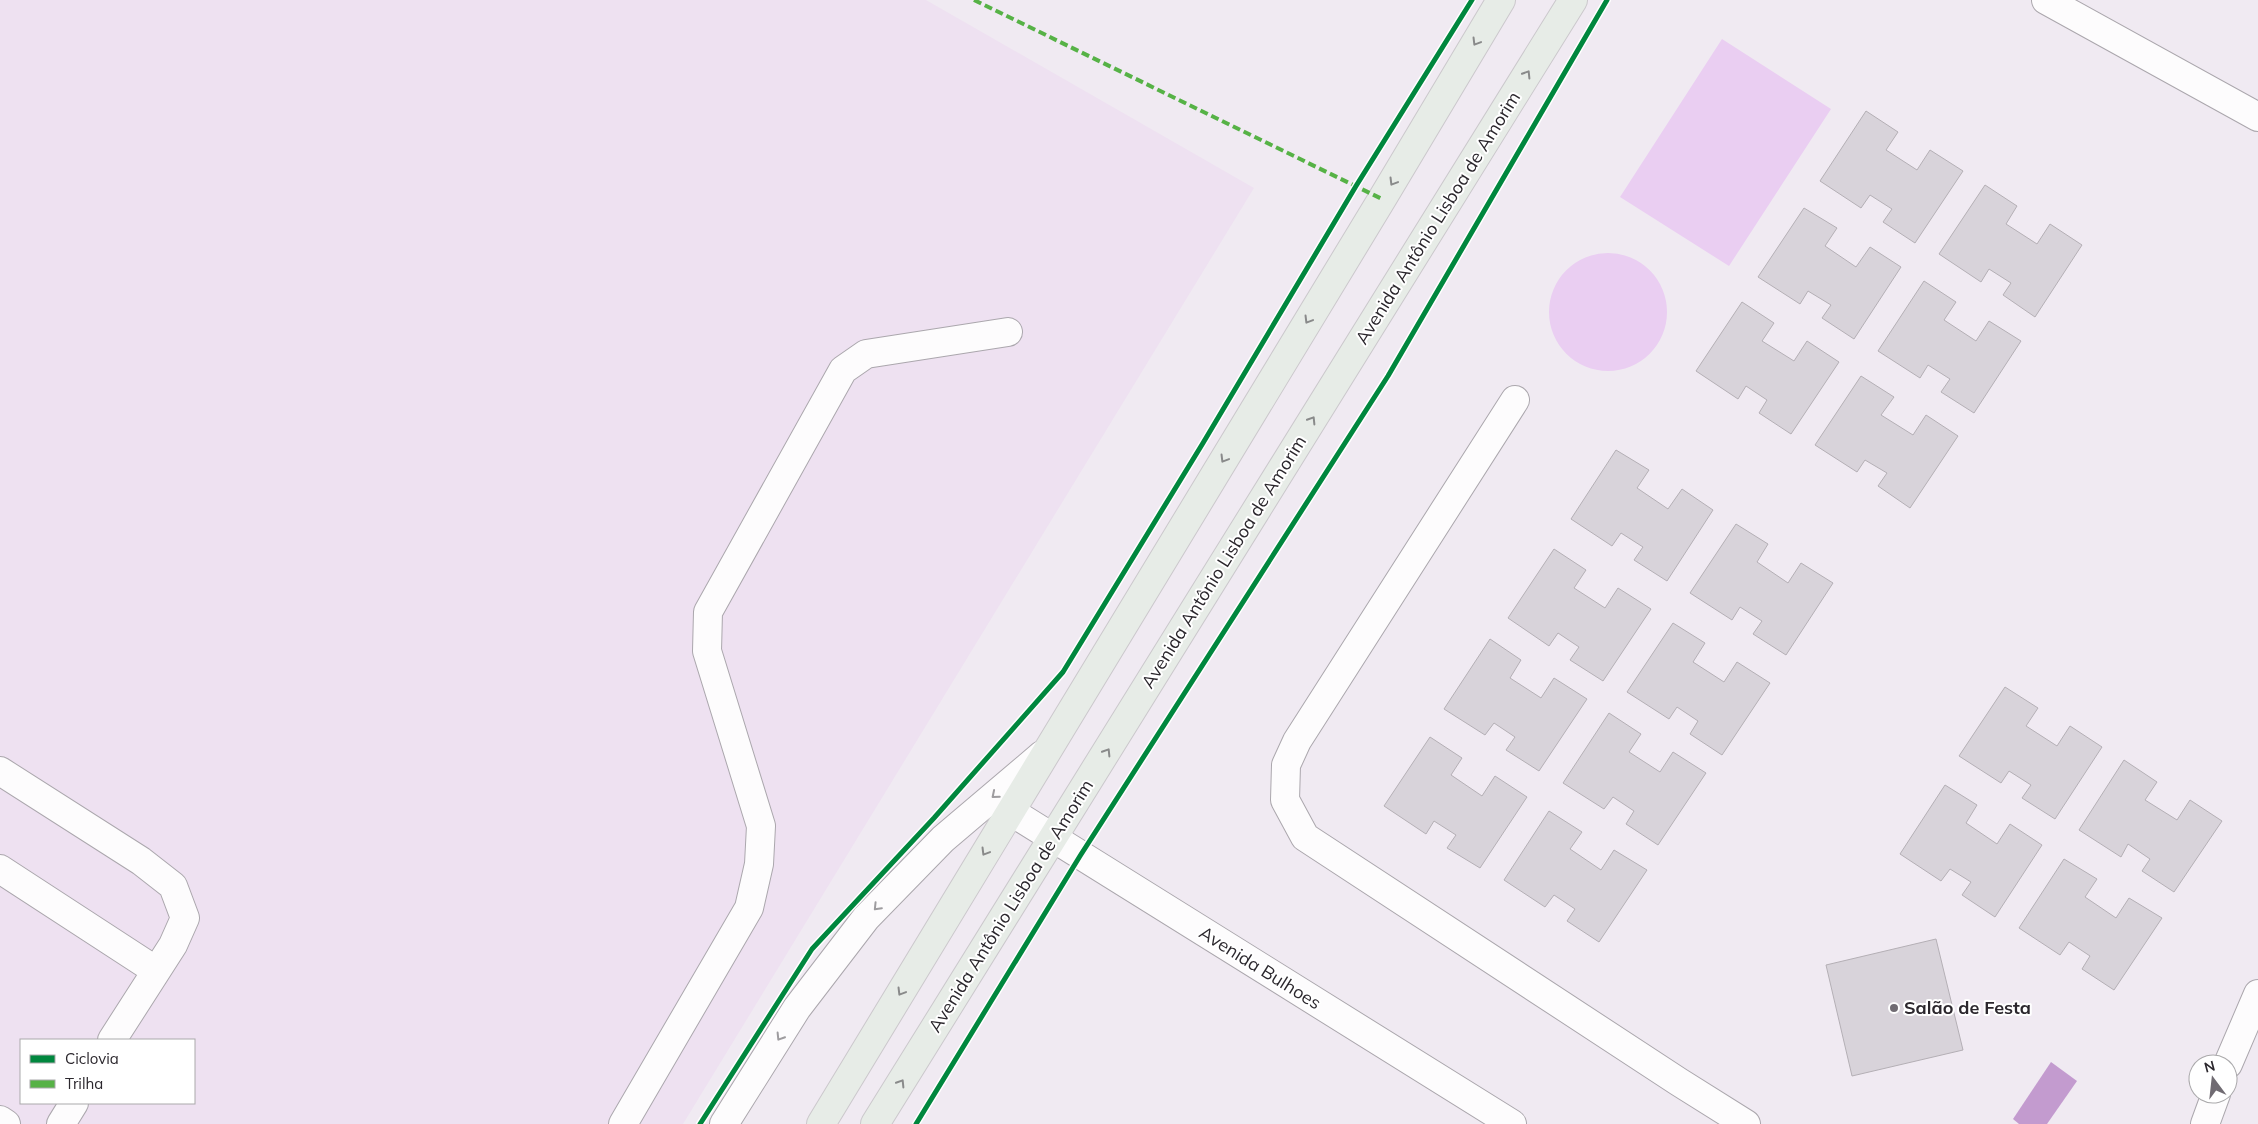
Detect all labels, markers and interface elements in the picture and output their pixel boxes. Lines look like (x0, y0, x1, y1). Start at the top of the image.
one-way arrow (1472, 36, 1482, 45)
one-way arrow (1521, 70, 1530, 79)
street label: Avenida Antônio Lisboa de Amorim (1350, 87, 1525, 348)
one-way arrow (1389, 176, 1399, 185)
one-way arrow (1305, 315, 1315, 324)
one-way arrow (1306, 417, 1316, 426)
street label: Avenida Antônio Lisboa de Amorim (1136, 431, 1311, 692)
one-way arrow (1220, 454, 1230, 463)
one-way arrow (1101, 748, 1110, 757)
street label: Avenida Antônio Lisboa de Amorim (923, 775, 1098, 1036)
one-way arrow (992, 790, 1001, 798)
one-way arrow (981, 847, 991, 856)
one-way arrow (874, 901, 883, 910)
street label: Avenida Bulhoes (1195, 921, 1326, 1014)
one-way arrow (898, 986, 908, 995)
place label: Salão de Festa (1904, 996, 2031, 1019)
marker: Salão de Festa (1888, 1002, 1900, 1014)
one-way arrow (776, 1031, 786, 1040)
legend (20, 1039, 195, 1104)
text: Ciclovia (65, 1049, 119, 1068)
north arrow (2188, 1054, 2238, 1104)
text: N (2202, 1056, 2217, 1077)
text: Trilha (65, 1074, 103, 1093)
one-way arrow (894, 1079, 904, 1088)

